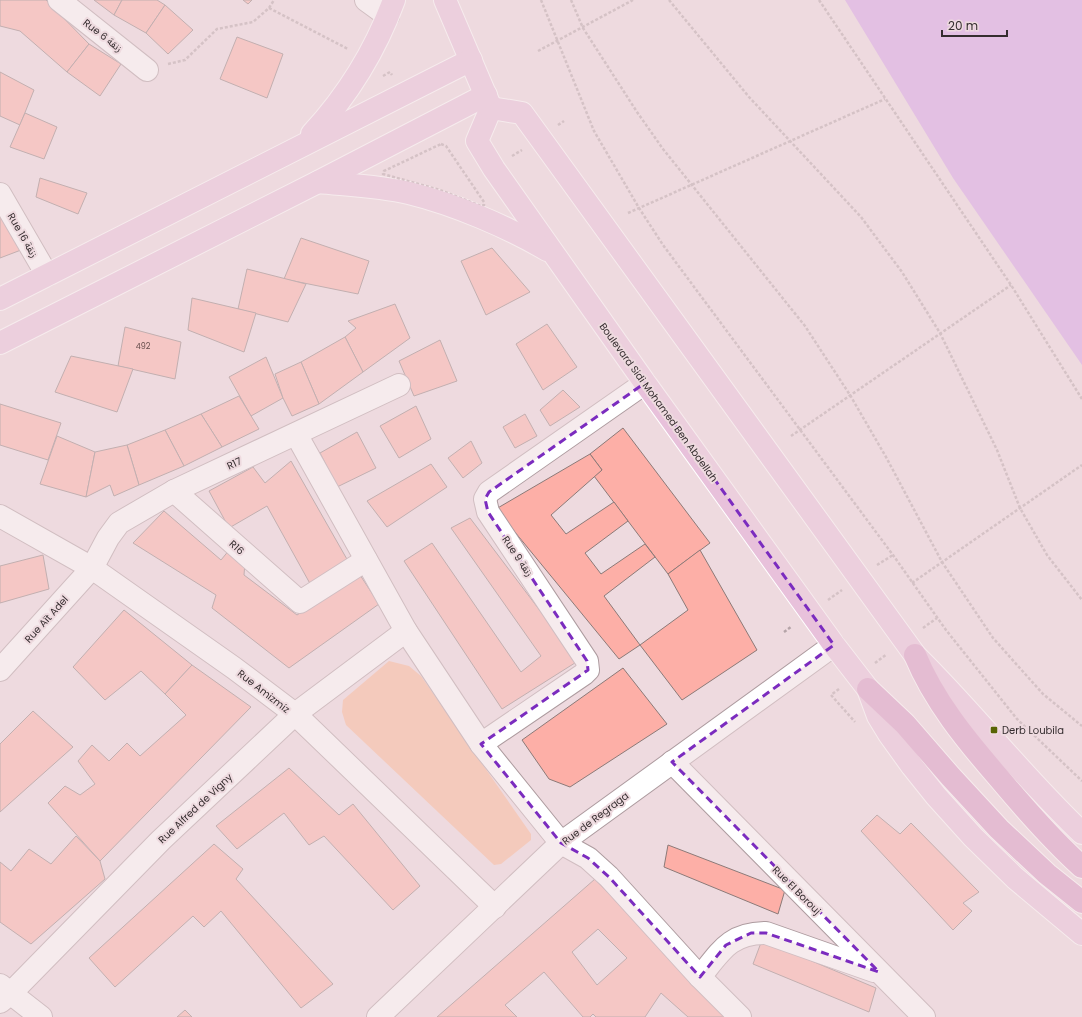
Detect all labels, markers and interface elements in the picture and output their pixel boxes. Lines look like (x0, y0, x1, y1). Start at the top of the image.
scale bar (942, 12, 1007, 38)
street label: Rue 6 زنقة (80, 15, 126, 56)
text: 20 m (948, 17, 978, 34)
street label: Rue 16 زنقة (4, 210, 42, 261)
street label: Boulevard Sidi Mohamed Ben Abdellah (596, 320, 721, 485)
house number: 492 (136, 341, 151, 352)
street label: R17 (224, 453, 245, 473)
street label: Rue 9 زنقة (498, 533, 537, 580)
street label: R16 (226, 537, 247, 558)
street label: Rue Aït Adel (21, 592, 72, 646)
street label: Rue Amizmiz (234, 666, 293, 717)
place label: Derb Loubila (1002, 723, 1064, 738)
marker: Derb Loubila (989, 725, 999, 735)
street label: Rue Alfred de Vigny (155, 770, 236, 847)
street label: Rue de Regraga (559, 788, 632, 848)
street label: Rue El Borouj (769, 863, 824, 918)

